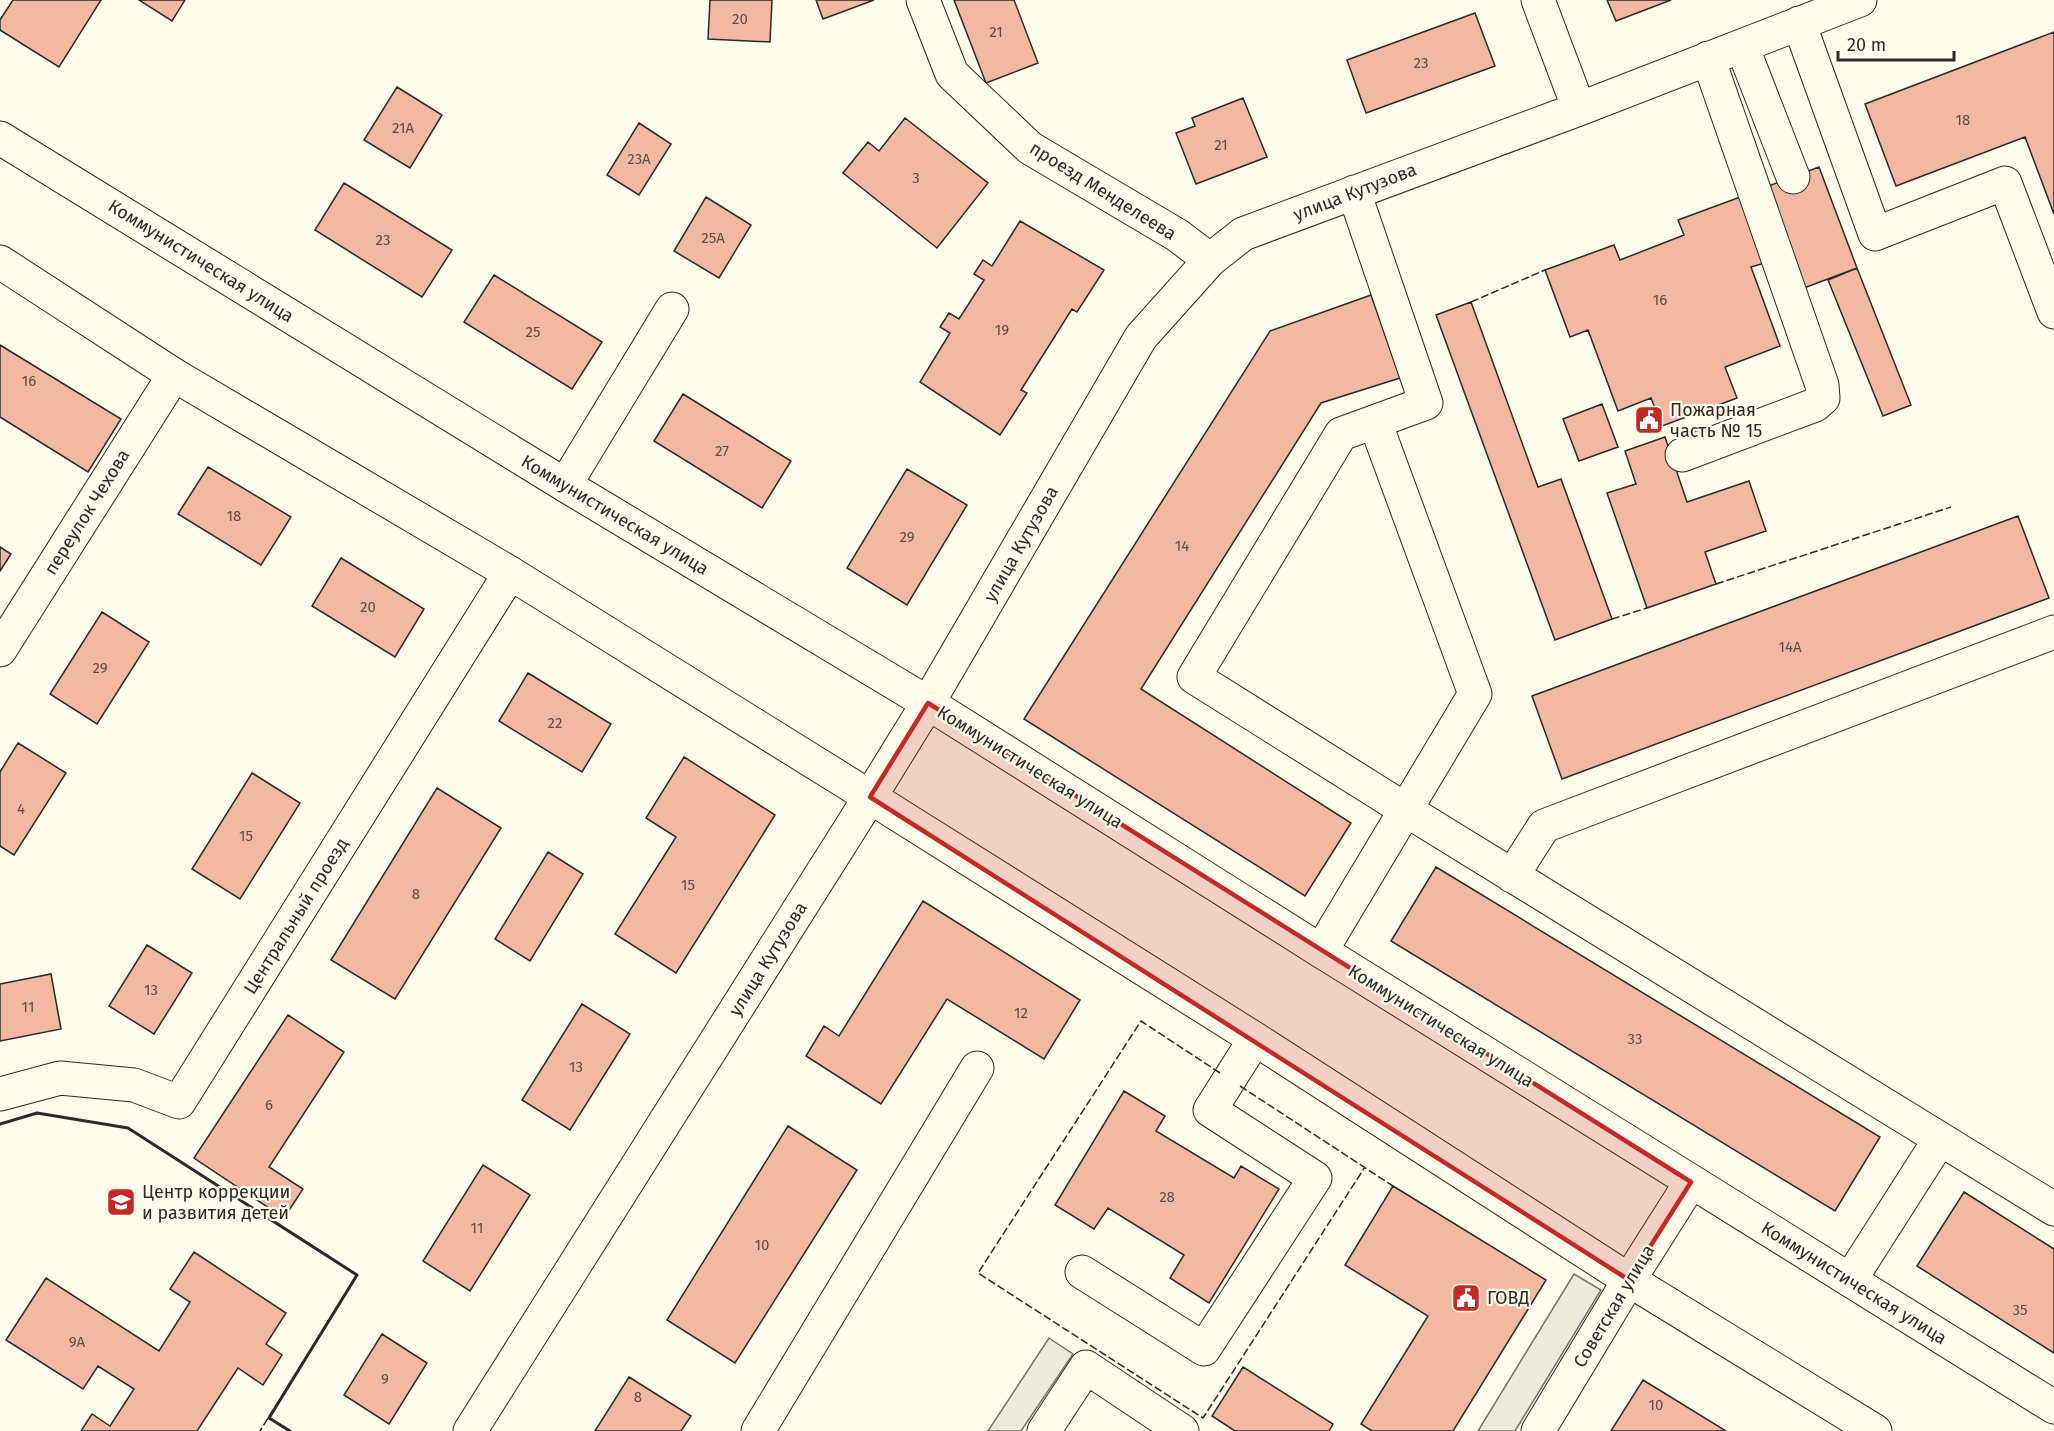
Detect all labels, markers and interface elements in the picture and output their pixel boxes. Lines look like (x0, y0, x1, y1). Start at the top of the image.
house number: 20 (732, 10, 748, 28)
house number: 21 (989, 23, 1003, 41)
scale bar (1838, 24, 1954, 62)
text: 20 m (1847, 34, 1886, 56)
house number: 23 (1414, 54, 1428, 72)
house number: 18 (1956, 111, 1970, 129)
house number: 21А (392, 119, 414, 137)
house number: 21 (1214, 136, 1228, 154)
street label: проезд Менделеева (1026, 137, 1180, 245)
house number: 23А (627, 150, 651, 168)
street label: улица Кутузова (1290, 158, 1420, 226)
house number: 3 (912, 169, 920, 187)
street label: Коммунистическая улица (104, 195, 298, 327)
house number: 25А (701, 229, 725, 247)
house number: 23 (376, 231, 390, 249)
house number: 16 (1653, 291, 1667, 309)
house number: 19 (995, 321, 1009, 339)
house number: 25 (526, 323, 540, 341)
house number: 16 (22, 372, 36, 390)
place label: Пожарная часть № 15 (1670, 399, 1762, 442)
public building icon: Пожарная часть № 15 (1633, 404, 1665, 436)
house number: 27 (715, 442, 729, 460)
street label: переулок Чехова (40, 445, 134, 579)
street label: Коммунистическая улица (517, 450, 713, 580)
street label: улица Кутузова (979, 482, 1063, 606)
house number: 18 (227, 507, 241, 525)
house number: 29 (899, 528, 915, 546)
house number: 14 (1175, 537, 1189, 555)
house number: 20 (360, 598, 376, 616)
house number: 14А (1778, 638, 1802, 656)
house number: 29 (92, 659, 108, 677)
street label: Коммунистическая улица (933, 701, 1127, 833)
house number: 22 (548, 714, 562, 732)
house number: 4 (17, 800, 25, 818)
house number: 15 (239, 827, 253, 845)
street label: Центральный проезд (239, 834, 353, 998)
house number: 15 (681, 876, 695, 894)
house number: 8 (412, 885, 420, 903)
street label: улица Кутузова (724, 898, 812, 1020)
street label: Коммунистическая улица (1344, 960, 1538, 1092)
house number: 13 (144, 981, 158, 999)
house number: 11 (22, 998, 34, 1016)
house number: 12 (1014, 1004, 1028, 1022)
house number: 33 (1628, 1030, 1642, 1048)
house number: 13 (569, 1058, 583, 1076)
house number: 6 (265, 1096, 273, 1114)
place label: Центр коррекции и развития детей (142, 1181, 290, 1224)
school or university icon: Центр коррекции и развития детей (105, 1186, 137, 1218)
house number: 28 (1159, 1188, 1175, 1206)
street label: Коммунистическая улица (1757, 1217, 1951, 1349)
house number: 11 (471, 1219, 483, 1237)
house number: 10 (755, 1236, 769, 1254)
street label: Советская улица (1569, 1240, 1659, 1372)
public building icon: ГОВД (1450, 1282, 1482, 1314)
place label: ГОВД (1487, 1287, 1529, 1309)
house number: 35 (2012, 1301, 2028, 1319)
house number: 9А (69, 1333, 86, 1351)
house number: 9 (381, 1370, 389, 1388)
house number: 8 (634, 1388, 642, 1406)
house number: 10 (1649, 1396, 1663, 1414)

